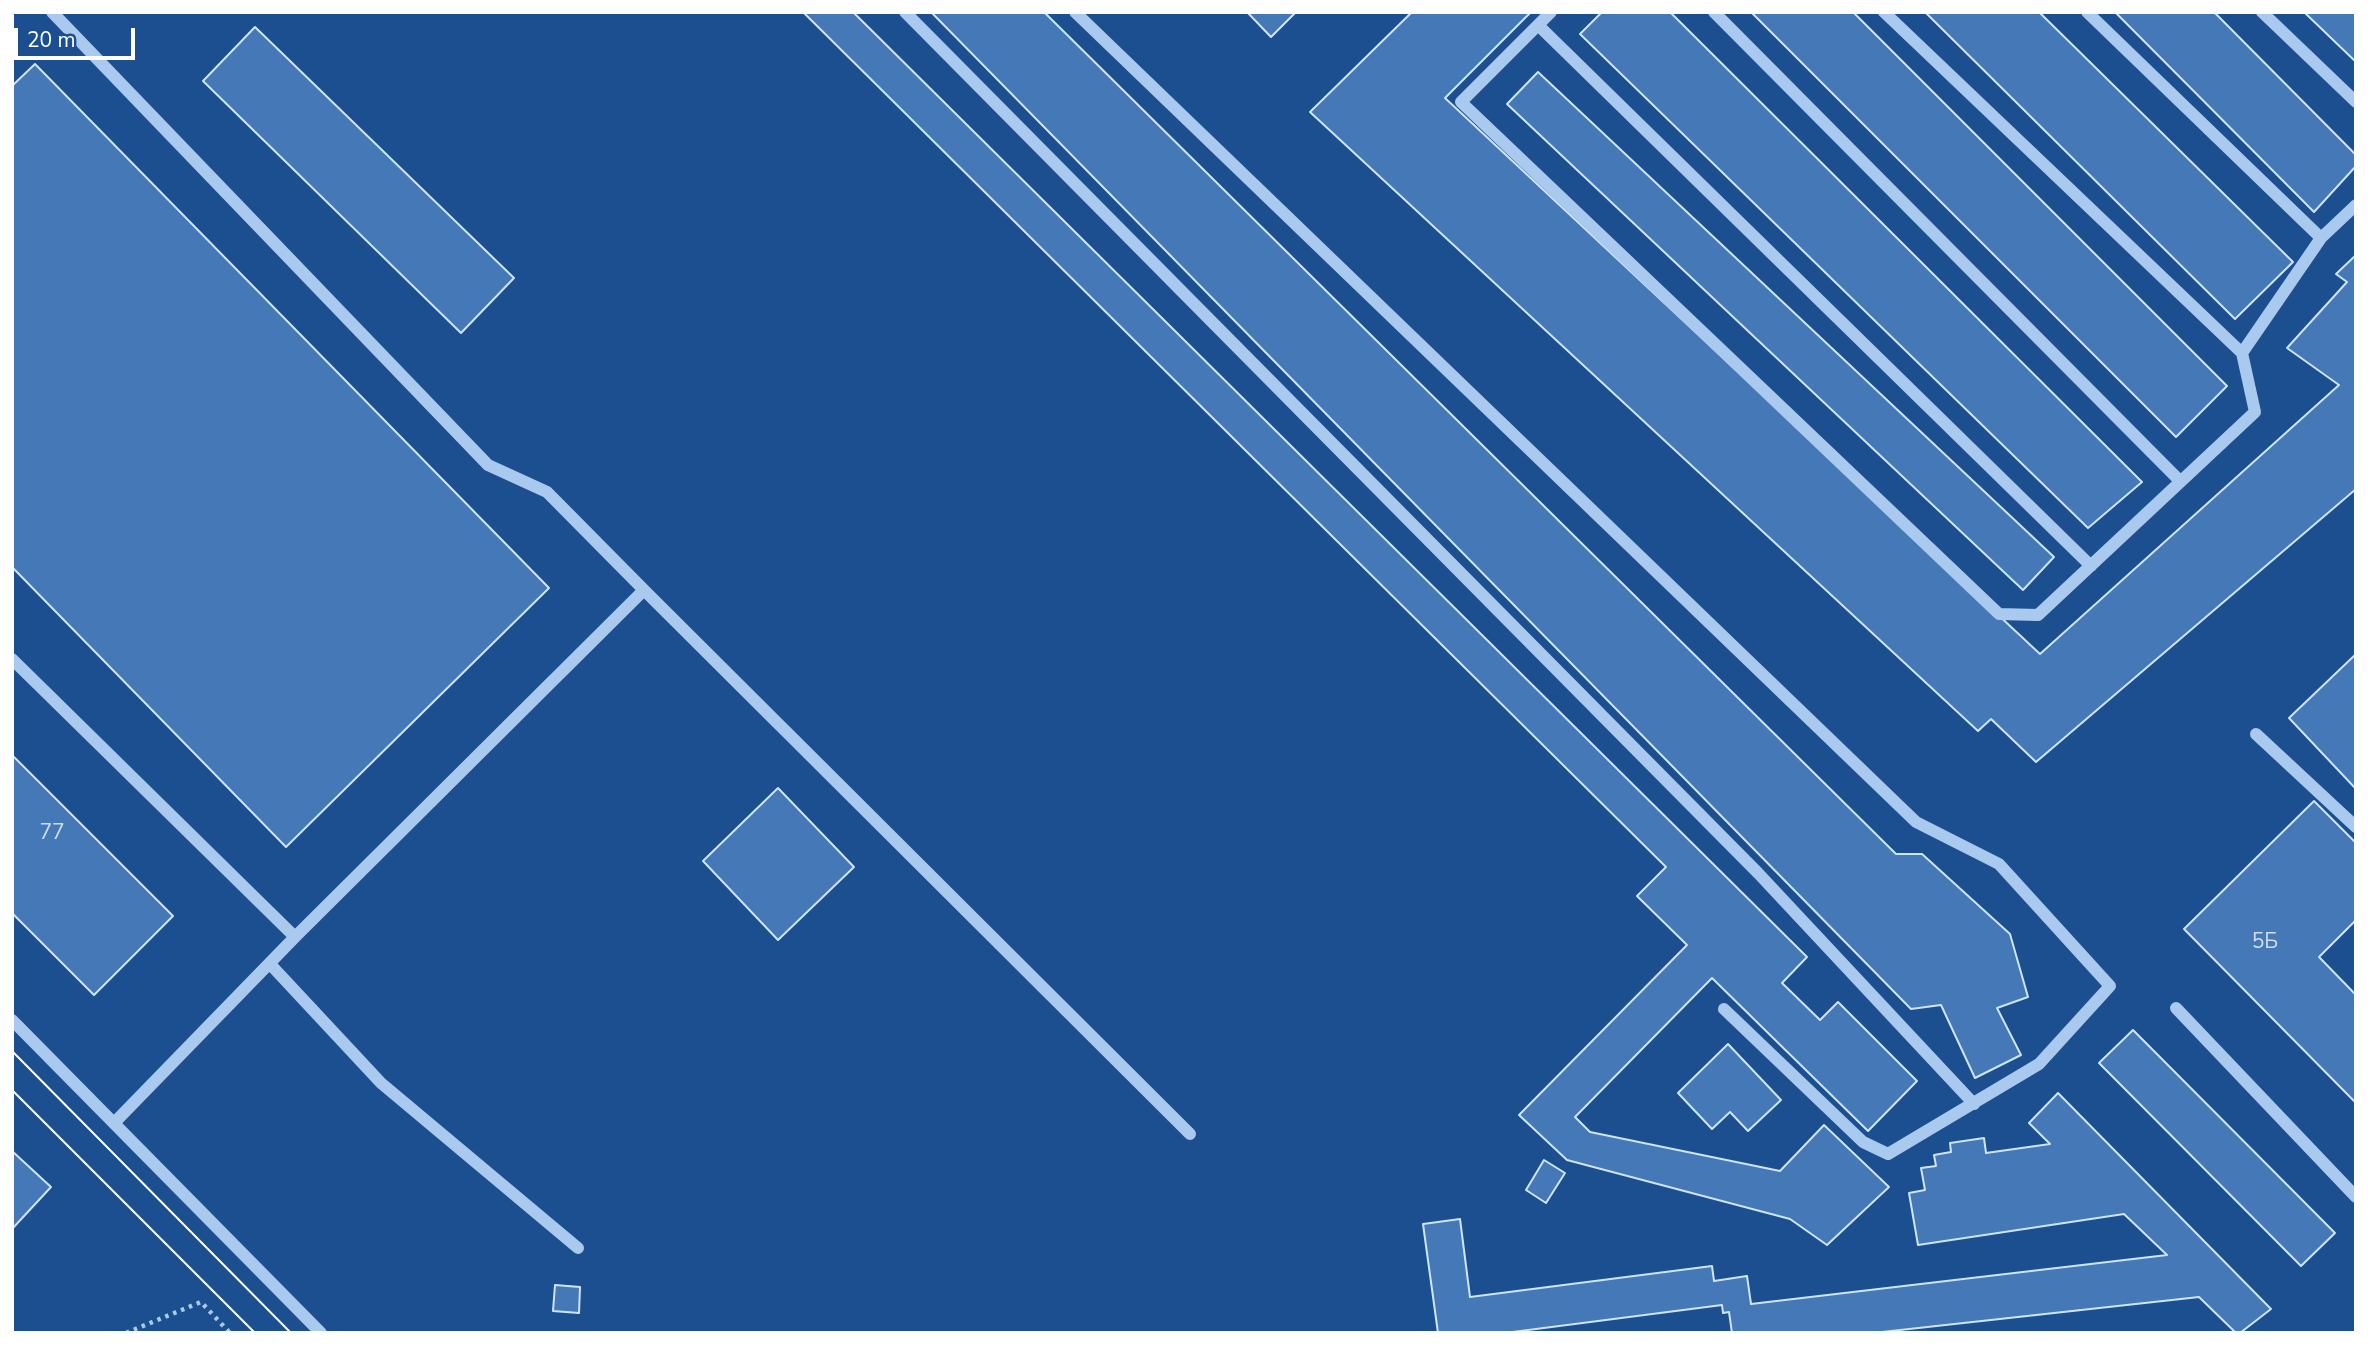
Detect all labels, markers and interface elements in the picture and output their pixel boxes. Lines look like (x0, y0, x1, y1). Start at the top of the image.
scale bar (18, 14, 138, 58)
text: 20 m (27, 26, 76, 54)
house number: 77 (39, 821, 65, 847)
house number: 5Б (2252, 930, 2278, 956)

